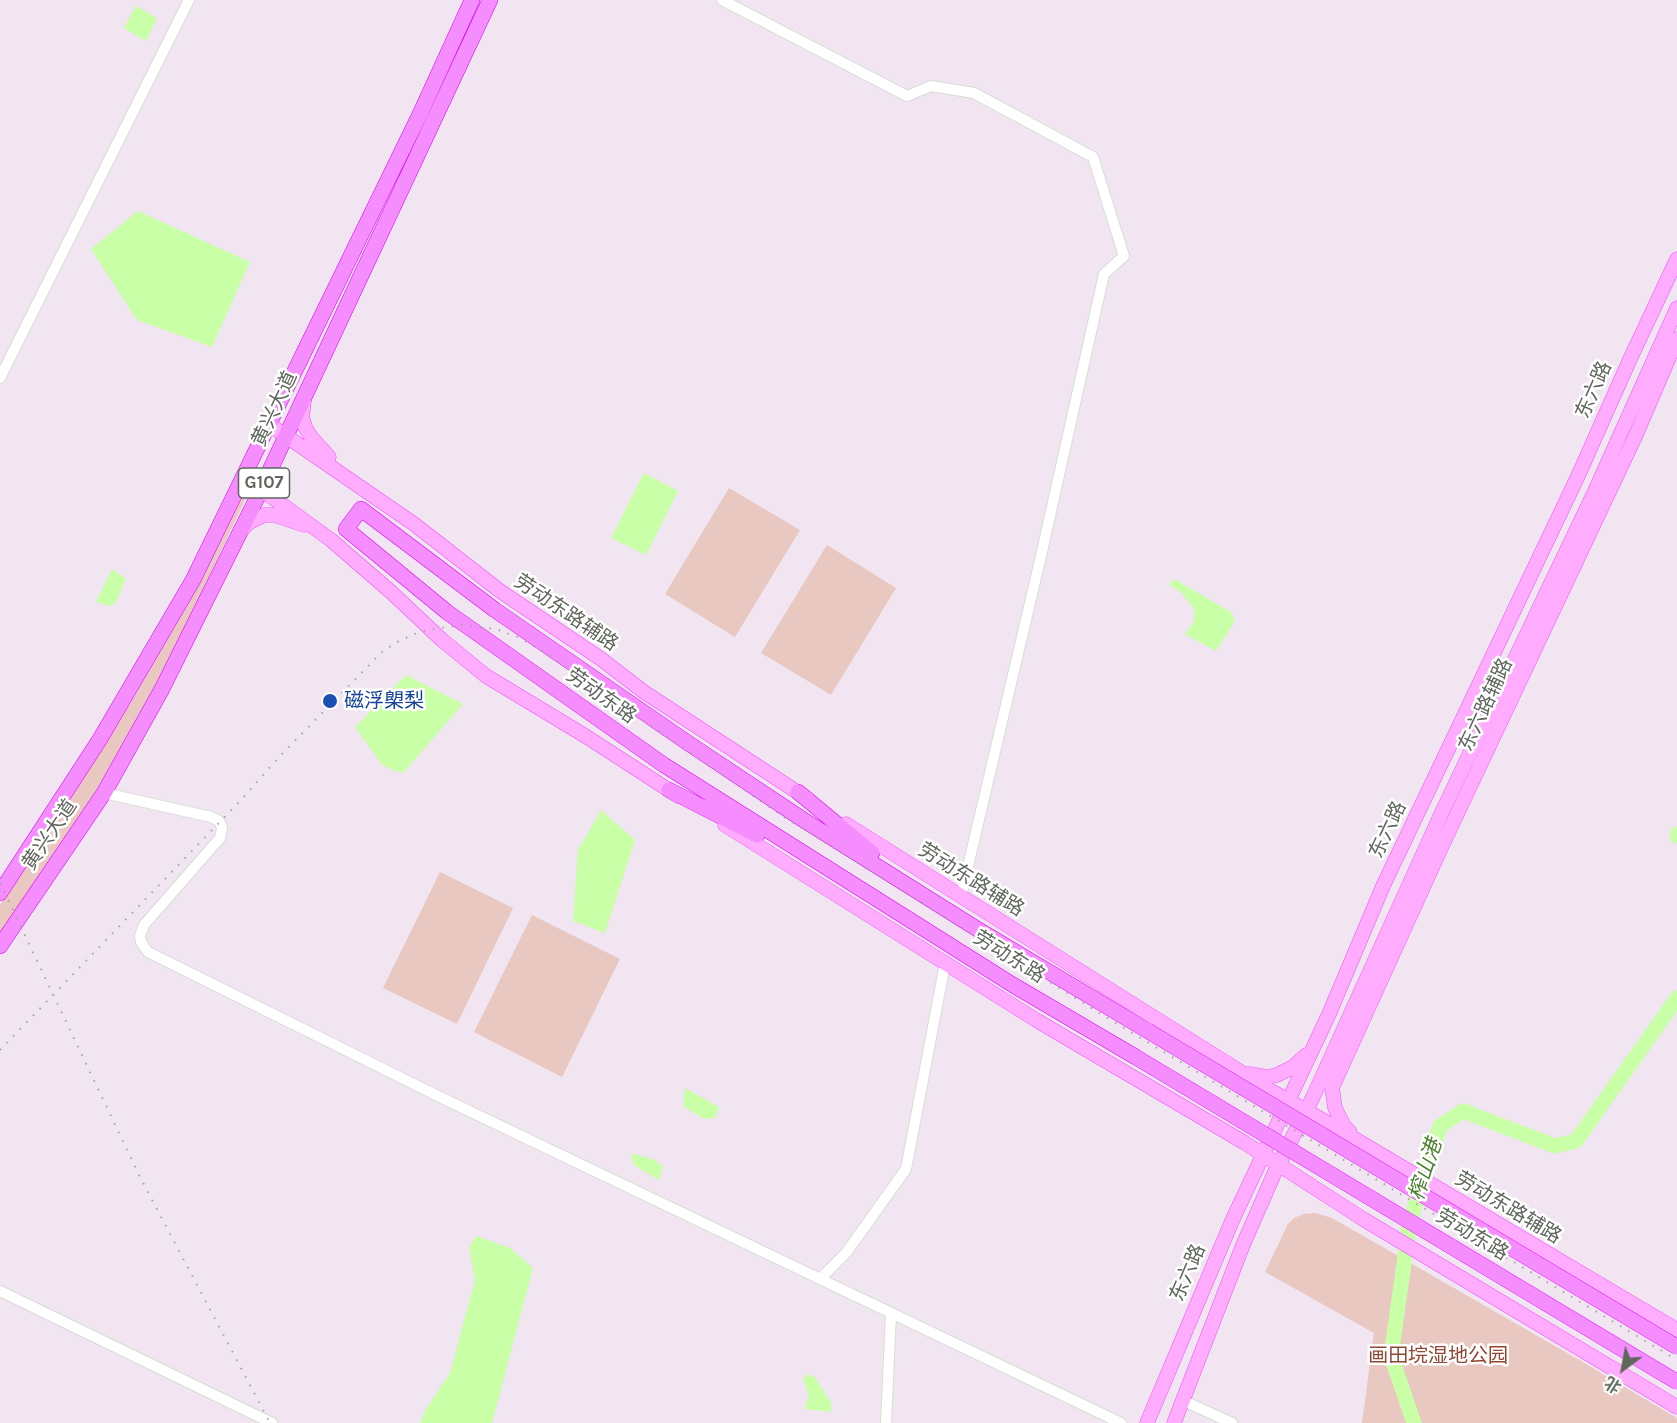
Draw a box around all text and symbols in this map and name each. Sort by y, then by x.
street label: 东六路 [1571,358,1617,422]
street label: 黄兴大道 [247,368,303,450]
road number: G107 [238,468,290,498]
street label: 劳动东路辅路 [510,570,622,656]
street label: 东六路辅路 [1454,655,1518,755]
street label: 劳动东路 [561,663,641,729]
place label: 磁浮㮾梨 [344,689,424,713]
marker: 磁浮㮾梨 [321,692,339,710]
street label: 黄兴大道 [18,795,82,875]
street label: 东六路 [1364,798,1412,862]
street label: 劳动东路辅路 [914,838,1028,922]
street label: 劳动东路 [969,926,1049,988]
water label: 榨山港 [1404,1136,1448,1204]
street label: 劳动东路辅路 [1450,1167,1566,1249]
street label: 劳动东路 [1432,1204,1512,1266]
street label: 东六路 [1165,1241,1211,1305]
north arrow [1593,1339,1653,1399]
park label: 画田垸湿地公园 [1368,1344,1508,1368]
text: 北 [1601,1372,1625,1397]

